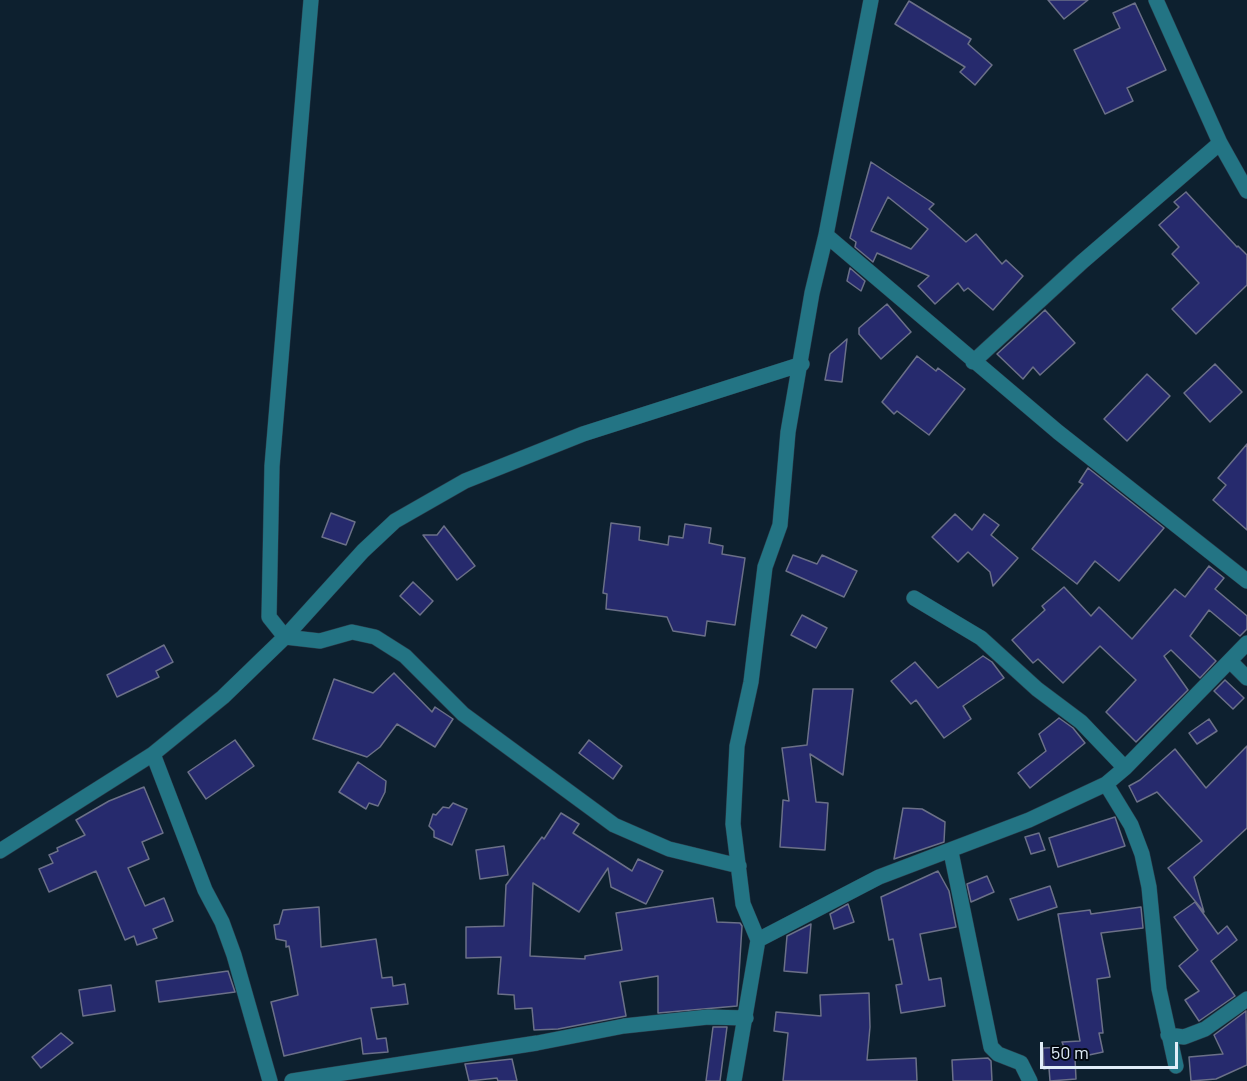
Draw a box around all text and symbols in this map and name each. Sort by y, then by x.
scale bar [1043,1030,1181,1068]
text: 50 m [1051,1041,1089,1063]

